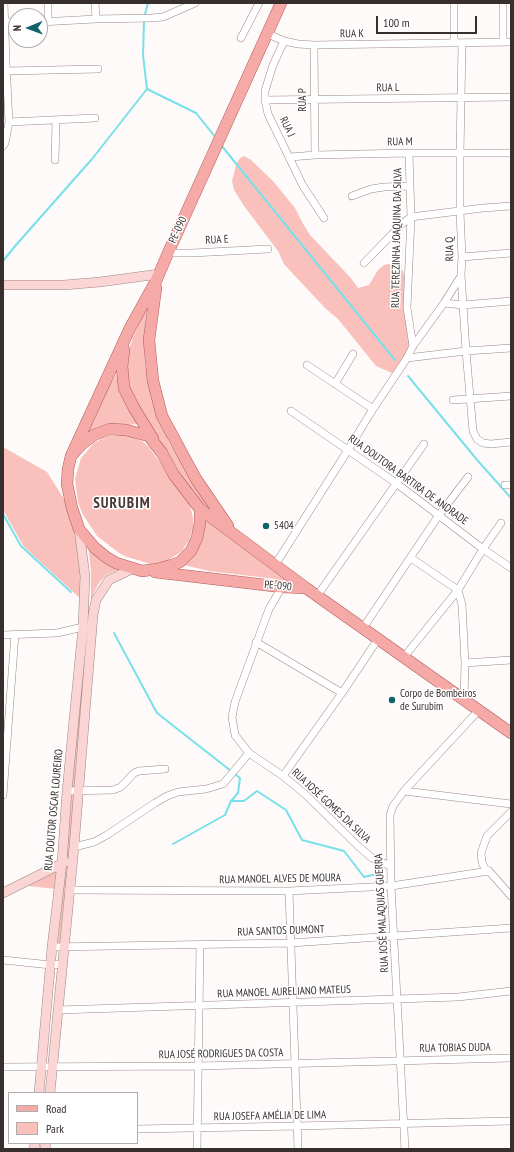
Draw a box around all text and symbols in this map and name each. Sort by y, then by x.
north arrow [8,8,48,48]
scale bar [378,8,479,34]
text: 100 m [383,15,410,30]
text: N [10,25,24,31]
street label: RUA K [340,27,364,41]
street label: RUA L [376,81,400,95]
street label: RUA P [296,88,310,112]
street label: RUA J [276,115,298,139]
street label: RUA M [387,135,413,149]
street label: RUA TEREZINHA JOAQUINA DA SILVA [389,168,405,308]
street label: PE-090 [166,215,190,245]
street label: RUA E [205,233,229,247]
street label: RUA Q [443,237,457,261]
street label: RUA DOUTORA BARTIRA DE ANDRADE [346,432,470,528]
district label: SURUBIM [93,495,151,513]
place label: 5404 [274,519,294,533]
marker: 5404 [261,521,271,531]
street label: PE-090 [264,578,292,594]
place label: Corpo de Bombeiros de Surubim [400,687,476,713]
marker: Corpo de Bombeiros de Surubim [387,695,397,705]
street label: RUA DOUTOR OSCAR LOUREIRO [42,749,66,871]
street label: RUA JOSÉ GOMES DA SILVA [289,766,373,846]
street label: RUA JOSÉ MALAQUIAS GUERRA [372,853,392,973]
street label: RUA MANOEL ALVES DE MOURA [219,871,341,887]
street label: RUA SANTOS DUMONT [237,923,325,939]
street label: RUA MANOEL AURELIANO MATEUS [217,983,351,1001]
street label: RUA TOBIAS DUDA [419,1041,491,1055]
street label: RUA JOSÉ RODRIGUES DA COSTA [159,1046,283,1062]
legend [8,1092,138,1144]
text: Road [46,1101,66,1116]
street label: RUA JOSEFA AMÉLIA DE LIMA [214,1108,326,1124]
text: Park [46,1121,64,1136]

